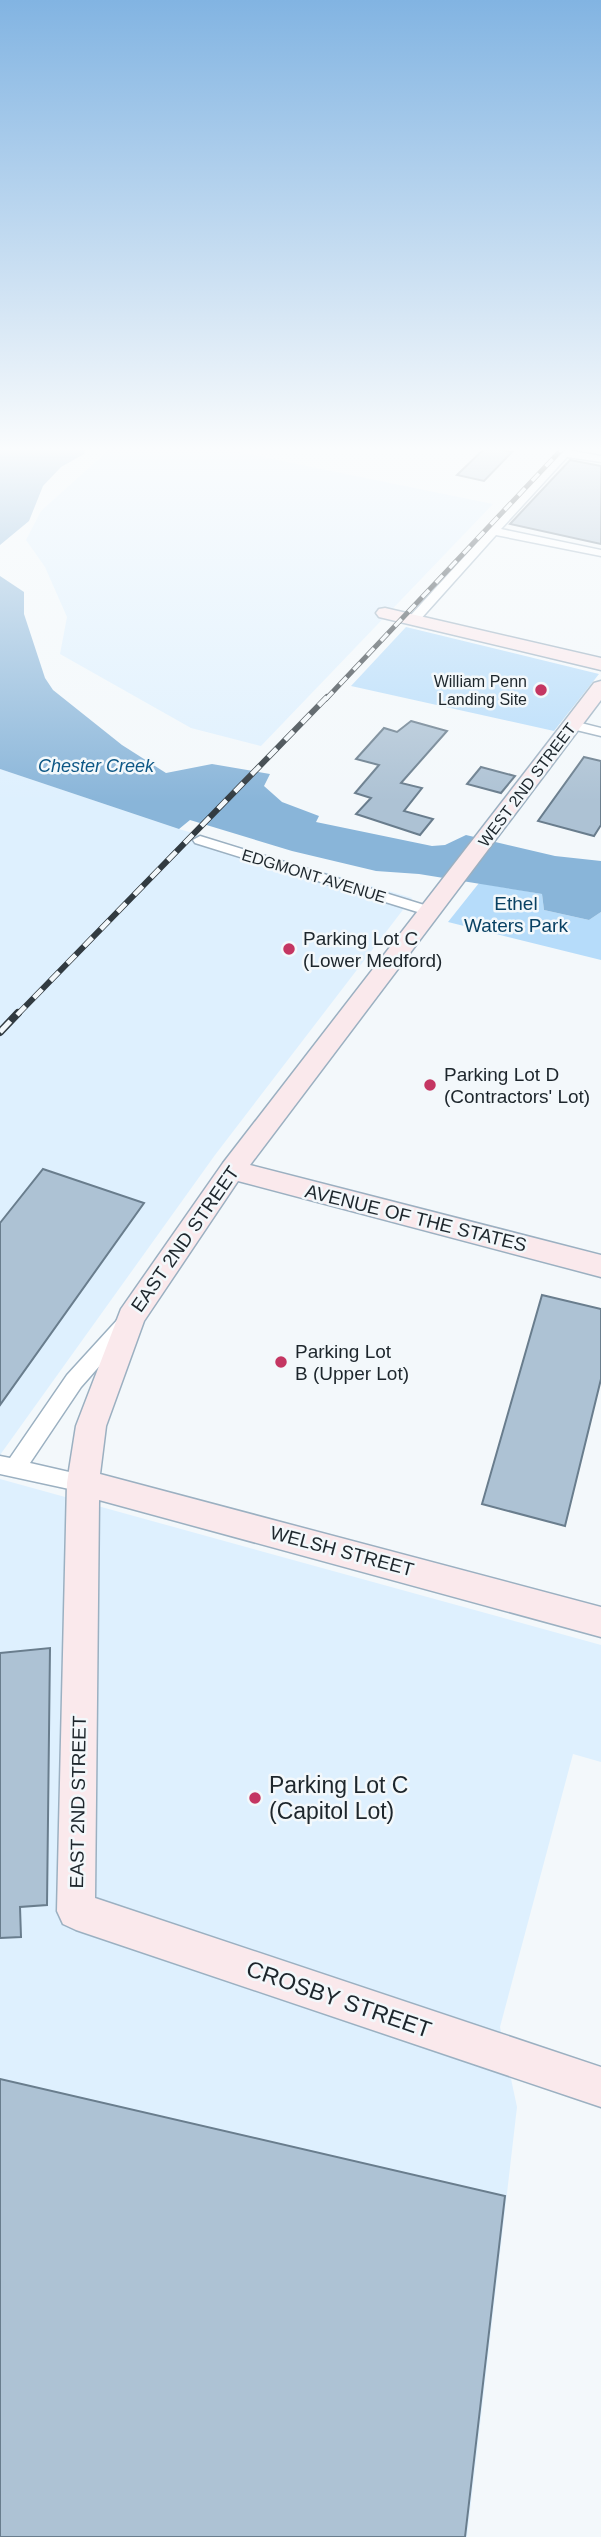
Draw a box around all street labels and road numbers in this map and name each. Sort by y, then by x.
street label: WEST 2ND STREET [475,720,579,850]
street label: EDGMONT AVENUE [240,846,388,906]
street label: EAST 2ND STREET [127,1162,243,1316]
street label: AVENUE OF THE STATES [303,1180,529,1256]
street label: WELSH STREET [268,1522,416,1580]
street label: EAST 2ND STREET [66,1715,90,1889]
street label: CROSBY STREET [243,1955,435,2043]

